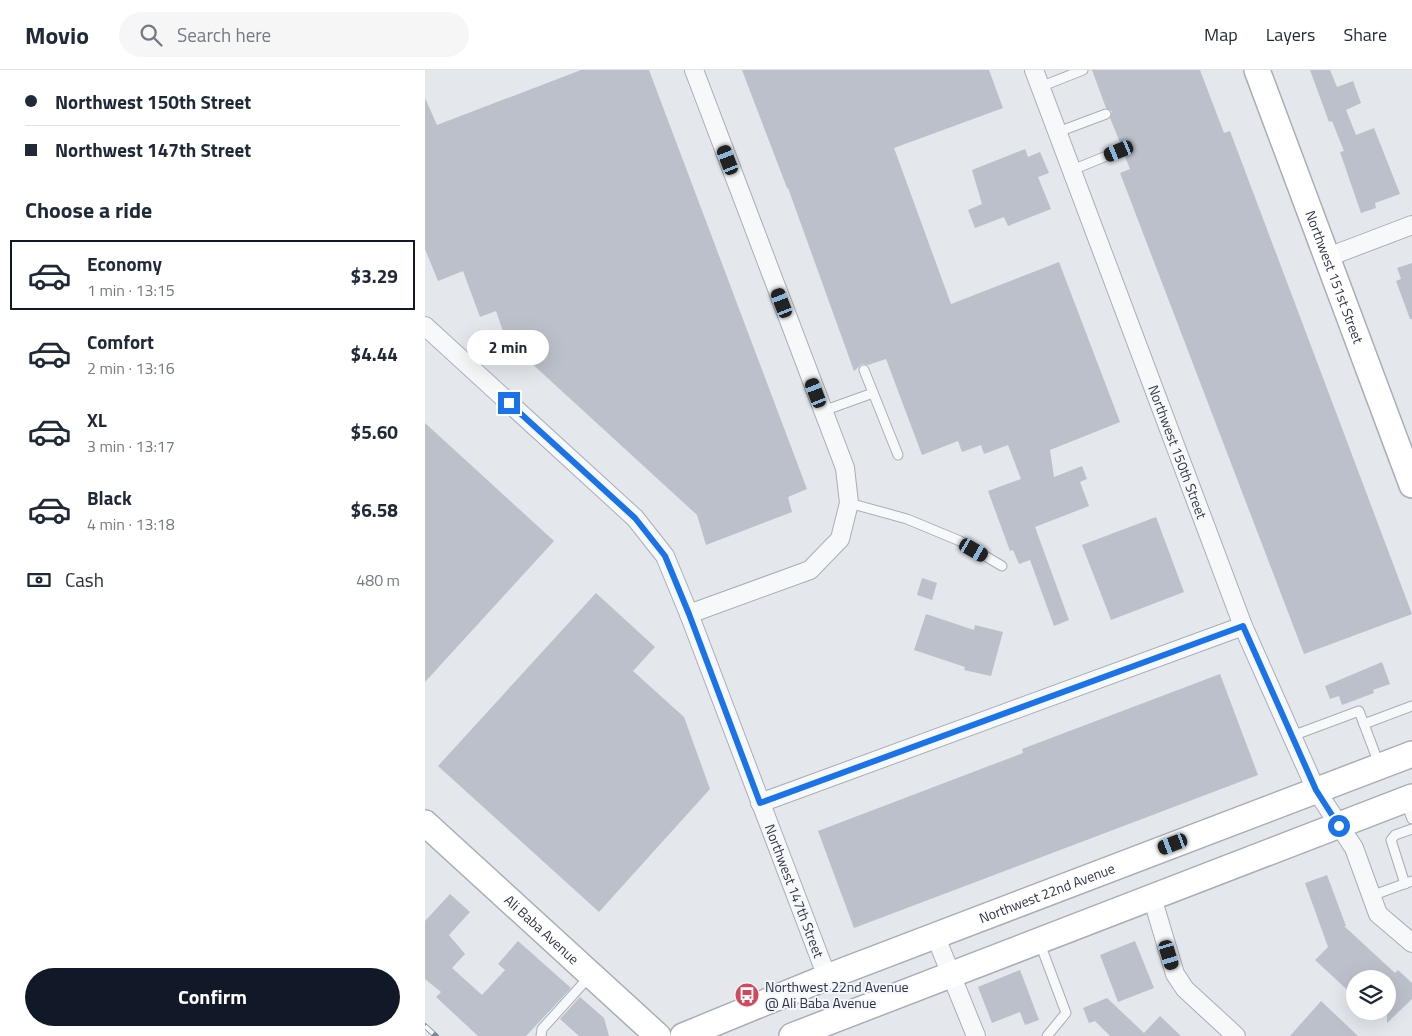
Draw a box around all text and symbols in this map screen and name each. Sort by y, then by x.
search box [119,12,469,57]
text: Movio [25,17,89,53]
text: Search here [177,20,271,49]
icon: search [137,21,165,49]
text: Map [1204,21,1238,48]
text: Layers [1266,21,1315,48]
text: Share [1343,21,1387,48]
text: Northwest 150th Street [55,87,251,116]
text: Northwest 147th Street [55,135,251,164]
car [1102,138,1135,164]
car [715,143,740,177]
text: Choose a ride [25,193,152,227]
street label: Northwest 151st Street [1300,207,1369,346]
text: Economy [87,249,162,278]
icon: car [27,253,72,298]
text: $3.29 [351,261,398,290]
text: 1 min · 13:15 [87,278,175,302]
car [769,286,794,320]
text: Comfort [87,327,154,356]
callout: 2 min [468,330,550,366]
icon: car [27,331,72,376]
text: 2 min [489,335,527,359]
text: $4.44 [351,339,398,368]
text: 2 min · 13:16 [87,356,175,380]
car [803,376,828,410]
street label: Northwest 150th Street [1143,382,1213,522]
route end [498,392,520,414]
text: XL [87,405,107,434]
icon: car [27,409,72,454]
text: $5.60 [351,417,398,446]
text: 3 min · 13:17 [87,434,175,458]
text: Black [87,483,132,512]
icon: car [27,487,72,532]
text: $6.58 [351,495,398,524]
text: 4 min · 13:18 [87,512,175,536]
car [957,536,990,564]
text: Cash [65,565,104,594]
icon: cash [25,566,53,594]
text: 480 m [356,568,400,592]
route start [1328,815,1350,837]
street label: Northwest 147th Street [760,821,830,961]
car [1156,832,1189,856]
street label: Northwest 22nd Avenue [976,857,1118,928]
street label: Ali Baba Avenue [500,890,584,969]
car [1157,938,1180,972]
button: Confirm [25,968,400,1026]
map controls [1346,970,1396,1020]
button: layers [1346,970,1396,1020]
place label: Northwest 22nd Avenue @ Ali Baba Avenue [765,976,909,1013]
bus stop icon: Northwest 22nd Avenue @ Ali Baba Avenue [734,982,760,1008]

